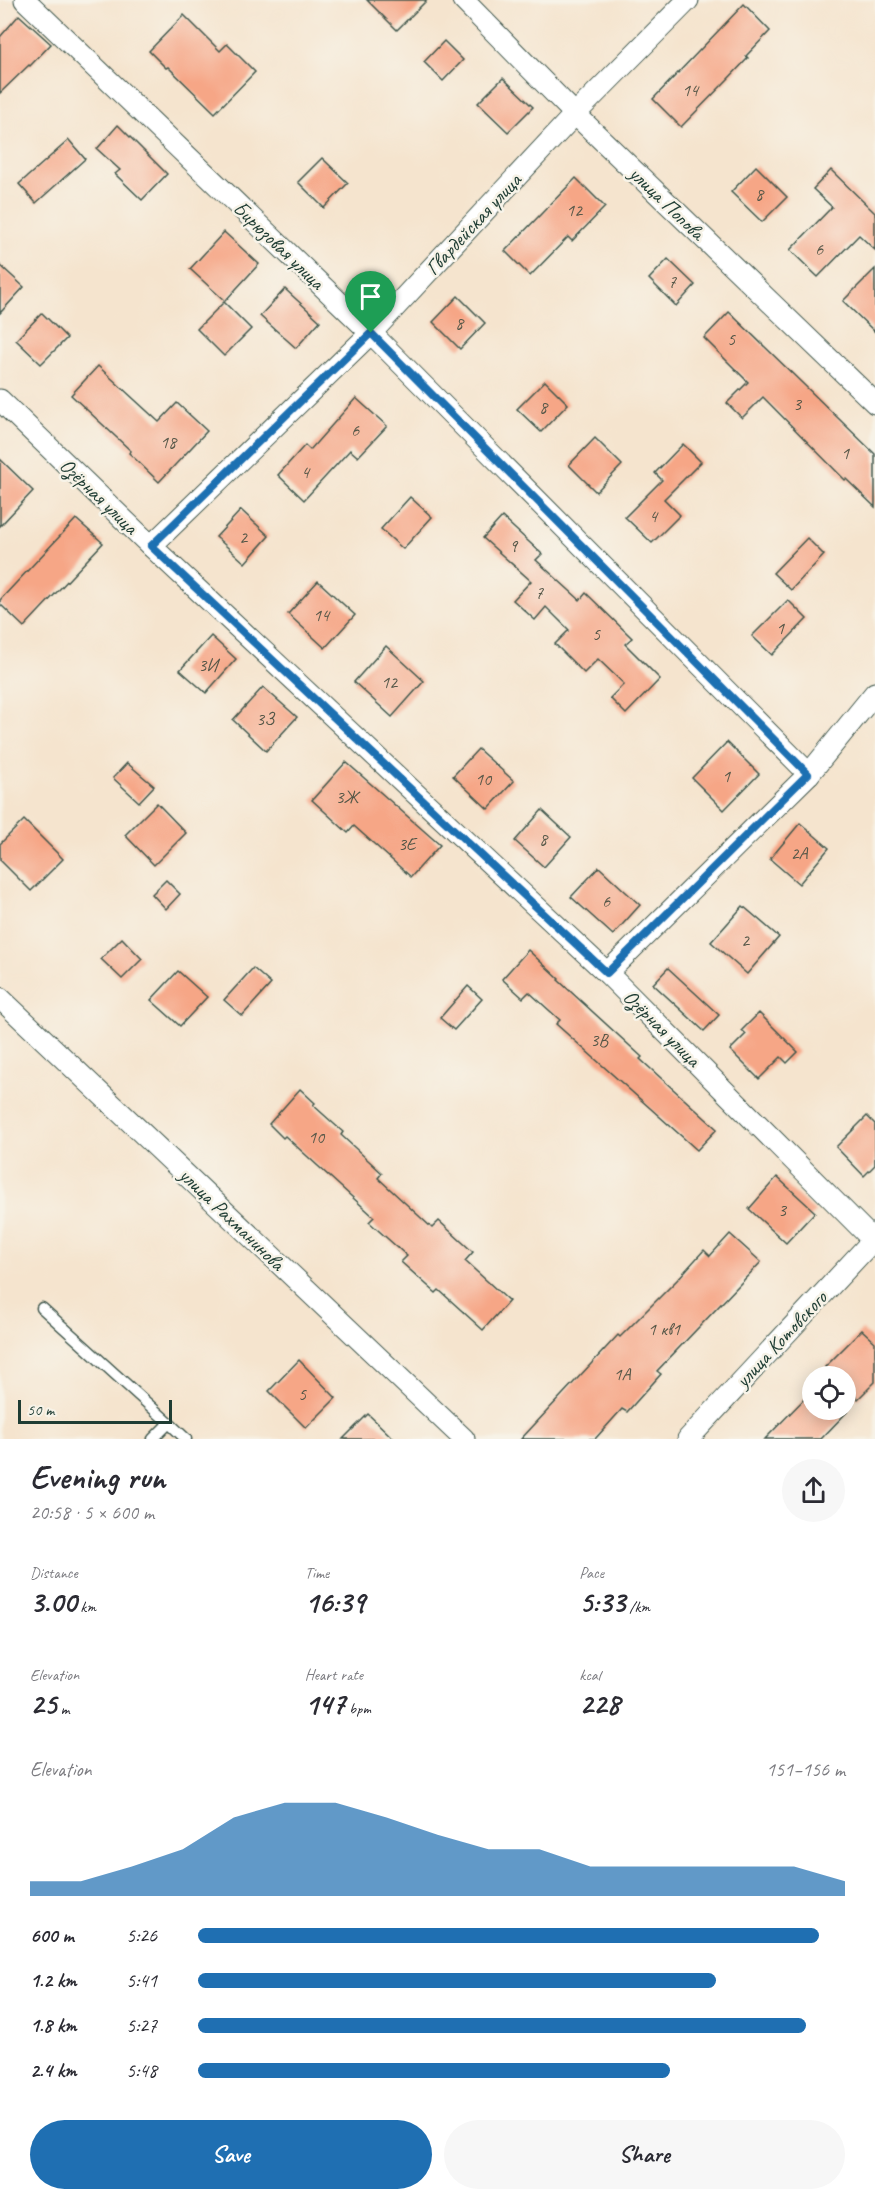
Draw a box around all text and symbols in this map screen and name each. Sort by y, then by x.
house number: 14 [682,79,700,101]
street label: улица Попова [622,159,712,247]
street label: Гвардейская улица [419,167,528,280]
house number: 8 [755,183,765,205]
street label: Бирюзовая улица [228,195,331,296]
house number: 12 [566,199,584,221]
house number: 6 [815,238,824,260]
pin [345,271,396,333]
house number: 7 [668,271,677,293]
icon: arrive [354,280,387,313]
house number: 8 [455,312,465,334]
house number: 5 [727,328,736,350]
house number: 3 [793,393,803,415]
house number: 8 [539,396,549,418]
house number: 6 [351,419,360,441]
house number: 18 [160,431,178,453]
house number: 1 [841,442,850,464]
street label: Озёрная улица [54,452,145,542]
house number: 4 [301,461,311,483]
house number: 4 [649,505,659,527]
house number: 2 [239,526,249,548]
house number: 9 [509,535,519,557]
house number: 7 [535,582,544,604]
house number: 14 [313,604,331,626]
house number: 1 [776,617,785,639]
house number: 5 [592,623,601,645]
house number: 3И [198,654,220,676]
house number: 12 [381,671,399,693]
house number: 3З [256,708,275,730]
house number: 1 [722,765,731,787]
house number: 10 [475,768,493,790]
house number: 3Ж [336,786,361,808]
house number: 8 [539,828,549,850]
house number: 3Е [398,833,418,855]
house number: 2А [790,842,809,864]
house number: 6 [602,890,611,912]
house number: 2 [741,929,751,951]
street label: Озёрная улица [617,984,707,1074]
house number: 3В [590,1029,609,1051]
house number: 10 [308,1126,326,1148]
street label: улица Рахманинова [172,1161,291,1277]
house number: 3 [778,1199,788,1221]
street label: улица Котовского [728,1284,834,1394]
house number: 1 кв1 [648,1318,681,1340]
house number: 1А [613,1363,632,1385]
map controls [802,1366,856,1420]
button: locate [802,1366,856,1420]
house number: 5 [298,1383,307,1405]
scale bar [18,1397,172,1424]
text: 50 m [27,1400,54,1420]
text: Evening run [30,1456,165,1498]
button: share [782,1459,845,1522]
text: 20:58 · 5 × 600 m [30,1500,154,1525]
text: Distance [30,1563,78,1583]
text: Time [305,1563,329,1583]
text: Pace [579,1563,604,1583]
text: 3.00 [30,1583,76,1621]
text: 16:39 [305,1583,365,1621]
text: 5:33 [579,1583,625,1621]
text: km [76,1597,96,1617]
text: /km [625,1597,650,1617]
text: Elevation [30,1665,79,1685]
text: Heart rate [305,1665,363,1685]
text: kcal [579,1665,600,1685]
text: 25 [30,1685,57,1723]
text: 147 [305,1685,345,1723]
text: 228 [579,1685,620,1723]
text: m [57,1699,69,1719]
text: bpm [345,1699,371,1719]
text: Elevation [30,1757,92,1782]
text: 151–156 m [766,1757,845,1782]
text: 600 m [30,1923,74,1948]
text: 5:26 [126,1923,157,1948]
text: 1.2 km [30,1968,77,1993]
text: 5:41 [126,1968,157,1993]
text: 1.8 km [30,2013,77,2038]
text: 5:27 [126,2013,157,2038]
text: 2.4 km [30,2058,77,2083]
text: 5:48 [126,2058,157,2083]
button: Save [30,2120,432,2189]
button: Share [444,2120,845,2189]

